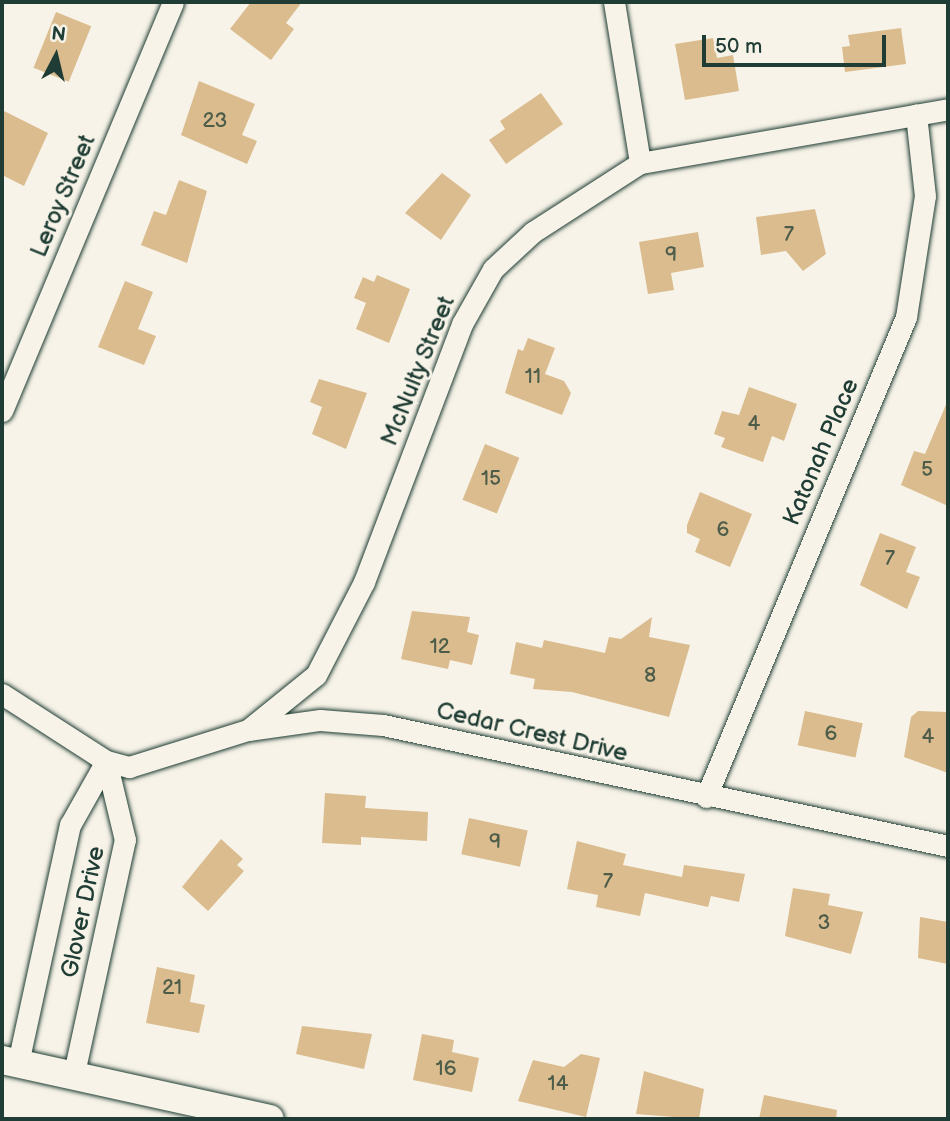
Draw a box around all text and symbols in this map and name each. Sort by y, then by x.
north arrow [21,21,91,91]
scale bar [705,21,889,65]
text: N [50,22,67,47]
text: 50 m [715,34,762,59]
house number: 23 [203,108,227,134]
street label: Leroy Street [24,130,102,262]
house number: 7 [784,222,794,248]
house number: 9 [665,242,677,268]
street label: McNulty Street [375,291,461,451]
house number: 11 [525,364,541,390]
street label: Katonah Place [777,374,865,530]
house number: 4 [748,411,760,437]
house number: 5 [921,457,933,483]
house number: 15 [481,466,501,492]
house number: 6 [717,517,729,543]
house number: 7 [885,546,895,572]
house number: 12 [430,634,450,660]
house number: 8 [644,663,656,689]
street label: Cedar Crest Drive [434,696,630,768]
house number: 6 [825,721,837,747]
house number: 4 [922,724,934,750]
house number: 9 [489,829,501,855]
street label: Glover Drive [55,844,111,980]
house number: 7 [603,869,613,895]
house number: 3 [818,910,830,936]
house number: 21 [162,975,182,1001]
house number: 16 [436,1056,456,1082]
house number: 14 [548,1071,568,1097]

